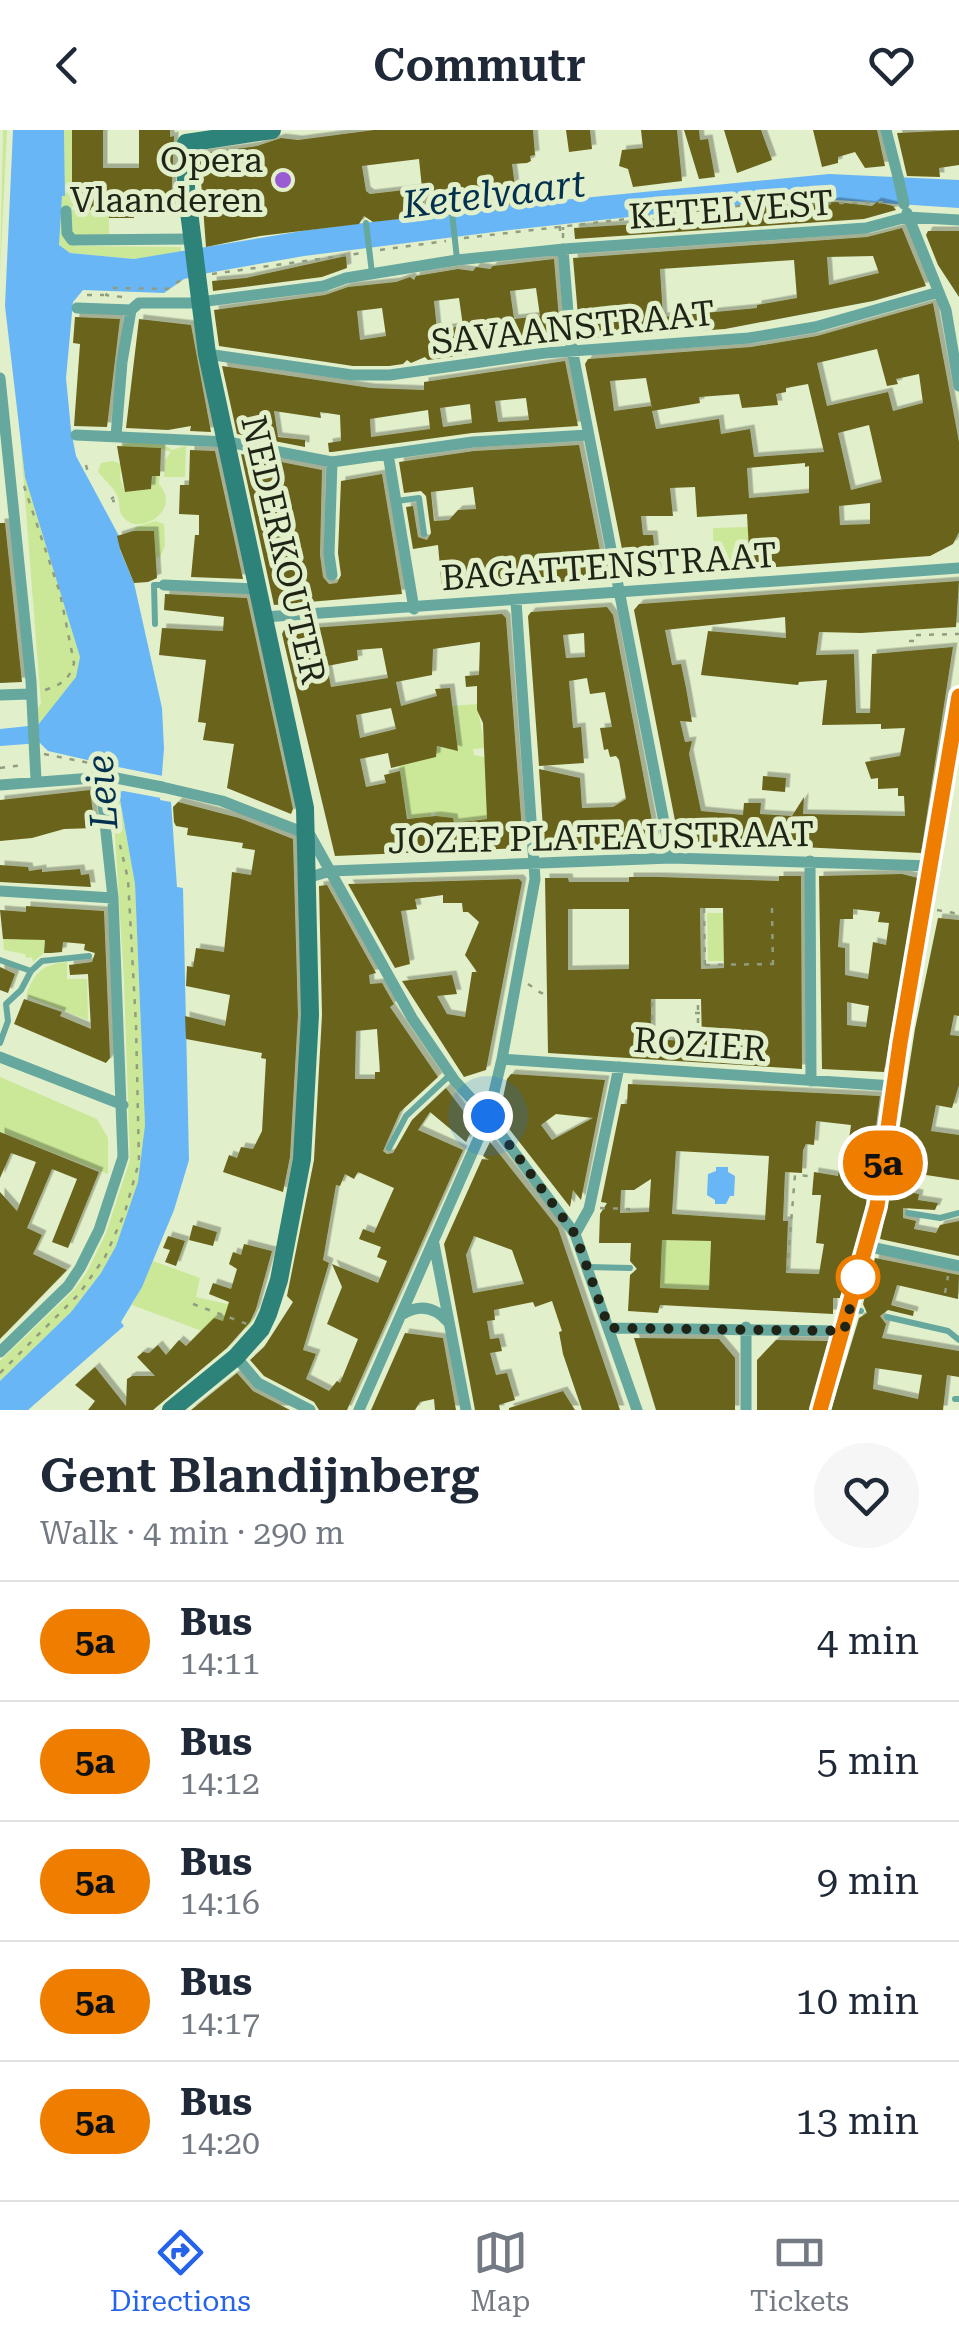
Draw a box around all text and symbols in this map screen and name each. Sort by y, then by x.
icon: back [40,38,95,93]
icon: heart [864,38,919,93]
text: Commutr [373,39,586,92]
place label: Opera Vlaanderen [70,140,263,221]
water label: Ketelvaart [399,161,588,227]
marker: Opera Vlaanderen [272,169,294,191]
street label: KETELVEST [627,182,835,238]
street label: SAVAANSTRAAT [429,293,717,363]
street label: NEDERKOUTER [232,412,334,688]
street label: BAGATTENSTRAAT [440,535,778,599]
water label: Leie [77,753,127,832]
street label: JOZEF PLATEAUSTRAAT [387,814,815,862]
street label: ROZIER [632,1020,768,1070]
your location [463,1091,513,1141]
line badge: 5a [838,1130,928,1196]
text: 5a [863,1143,903,1184]
unlabelled marker [837,1256,879,1298]
button: heart [814,1443,919,1548]
text: Gent Blandijnberg [40,1448,479,1504]
text: Walk · 4 min · 290 m [40,1514,344,1552]
text: Bus [180,1600,252,1644]
text: 4 min [817,1619,919,1663]
text: 5a [75,1621,115,1662]
text: 14:11 [180,1644,260,1682]
text: Bus [180,1720,252,1764]
text: 5 min [817,1739,919,1783]
text: 5a [75,1741,115,1782]
text: 14:12 [180,1764,260,1802]
text: Bus [180,1840,252,1884]
text: 9 min [817,1859,919,1903]
text: 5a [75,1861,115,1902]
text: 14:16 [180,1884,260,1922]
text: Bus [180,1960,252,2004]
text: 10 min [796,1979,919,2023]
text: 5a [75,1981,115,2022]
text: 14:17 [180,2004,260,2042]
text: Bus [180,2080,252,2124]
text: 13 min [796,2099,919,2143]
text: 5a [75,2101,115,2142]
text: 14:20 [180,2124,260,2162]
tab: Directions [110,2225,251,2318]
tab: Map [470,2225,530,2318]
tab: Tickets [750,2225,849,2318]

